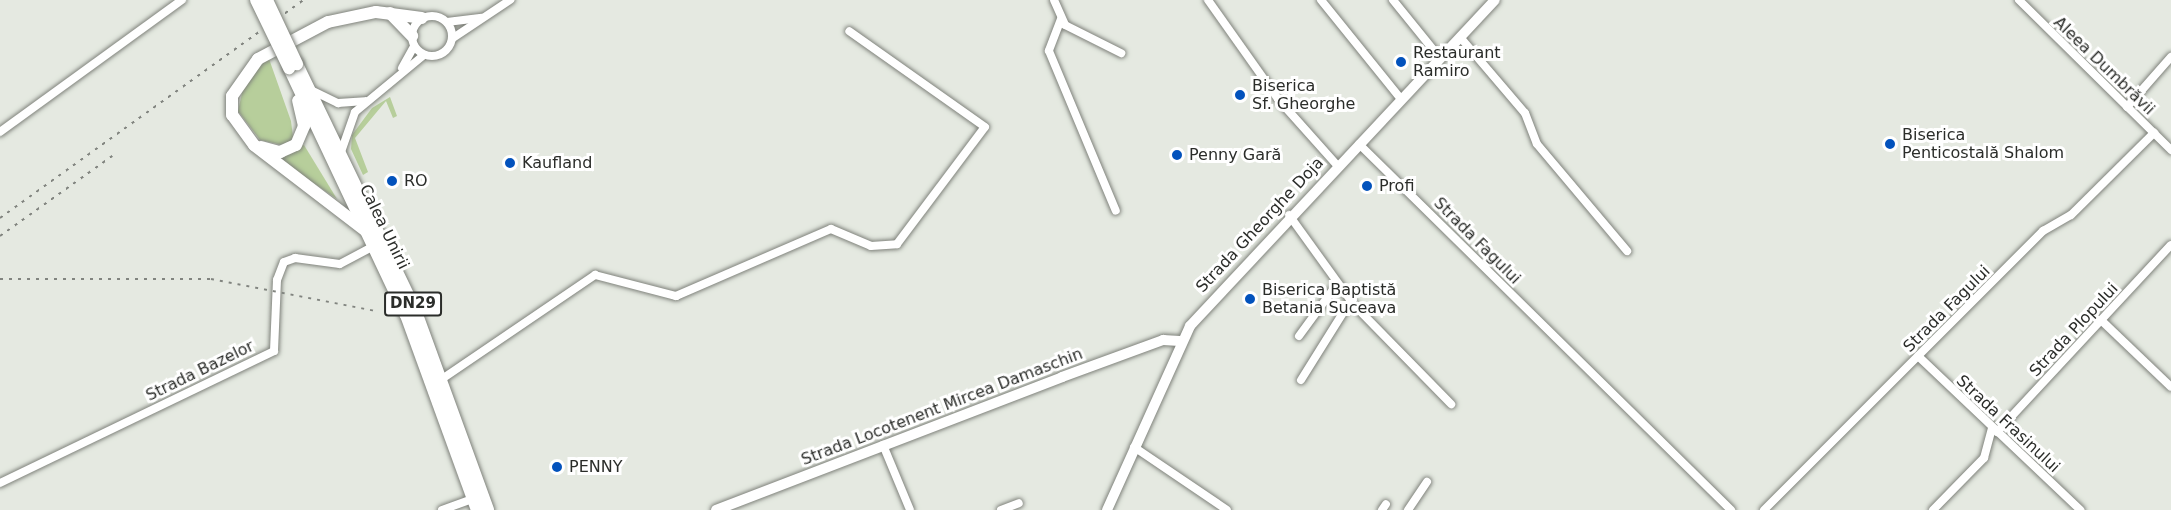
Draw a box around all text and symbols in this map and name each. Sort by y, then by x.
street label: Aleea Dumbrăvii [2050,13,2158,119]
place label: Restaurant Ramiro [1413,43,1501,81]
marker: Restaurant Ramiro [1394,55,1408,69]
place label: Biserica Sf. Gheorghe [1252,76,1355,114]
marker: Biserica Sf. Gheorghe [1233,88,1247,102]
place label: Biserica Penticostală Shalom [1902,125,2064,163]
marker: Biserica Penticostală Shalom [1883,137,1897,151]
place label: Penny Gară [1189,145,1281,165]
marker: Penny Gară [1170,148,1184,162]
place label: Kaufland [522,153,592,173]
street label: Strada Gheorghe Doja [1192,153,1328,297]
marker: Kaufland [503,156,517,170]
place label: RO [404,171,428,191]
marker: RO [385,174,399,188]
place label: Profi [1379,176,1414,196]
marker: Profi [1360,179,1374,193]
street label: Calea Unirii [355,181,413,273]
street label: Strada Fagului [1430,194,1524,288]
street label: Strada Fagului [1900,262,1994,356]
street label: Strada Plopului [2026,279,2122,381]
place label: Biserica Baptistă Betania Suceava [1262,280,1396,318]
road number: DN29 [383,292,443,316]
marker: Biserica Baptistă Betania Suceava [1243,292,1257,306]
street label: Strada Bazelor [143,337,257,405]
street label: Strada Locotenent Mircea Damaschin [799,344,1085,470]
street label: Strada Frasinului [1952,371,2064,477]
place label: PENNY [569,457,622,477]
marker: PENNY [550,460,564,474]

